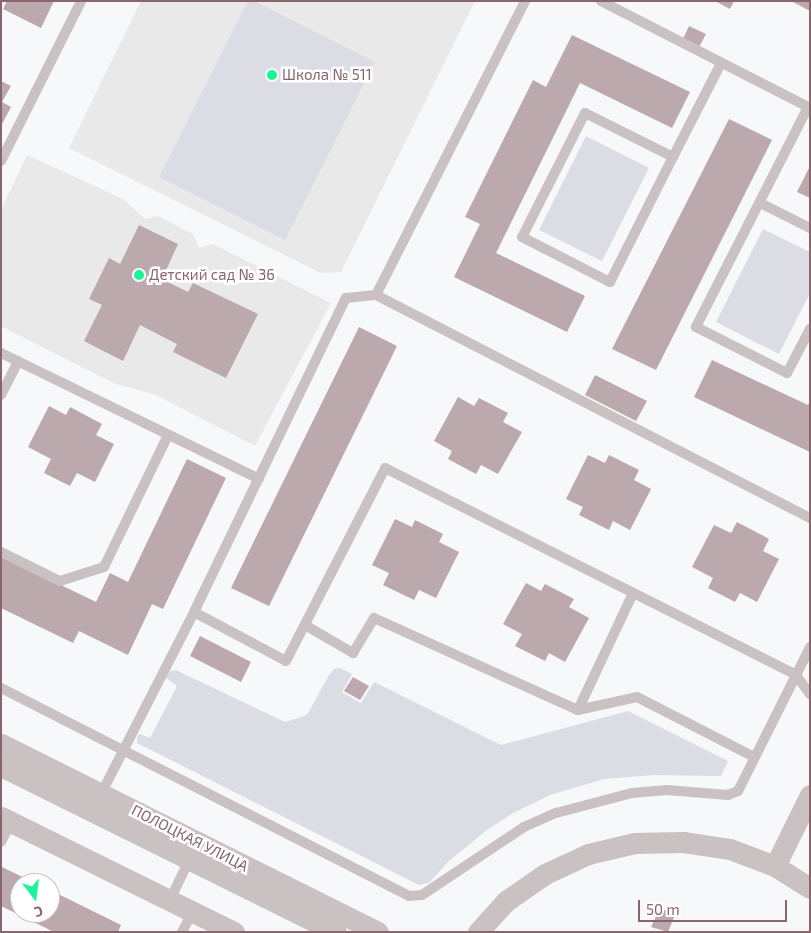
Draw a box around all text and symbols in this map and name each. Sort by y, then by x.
place label: Школа № 511 [282,66,372,84]
marker: Школа № 511 [266,69,278,81]
place label: Детский сад № 36 [149,266,275,284]
marker: Детский сад № 36 [133,269,145,281]
street label: ПОЛОЦКАЯ УЛИЦА [129,801,251,875]
north arrow [10,873,60,923]
scale bar [641,890,790,922]
text: 50 m [646,900,680,918]
text: С [33,903,45,921]

